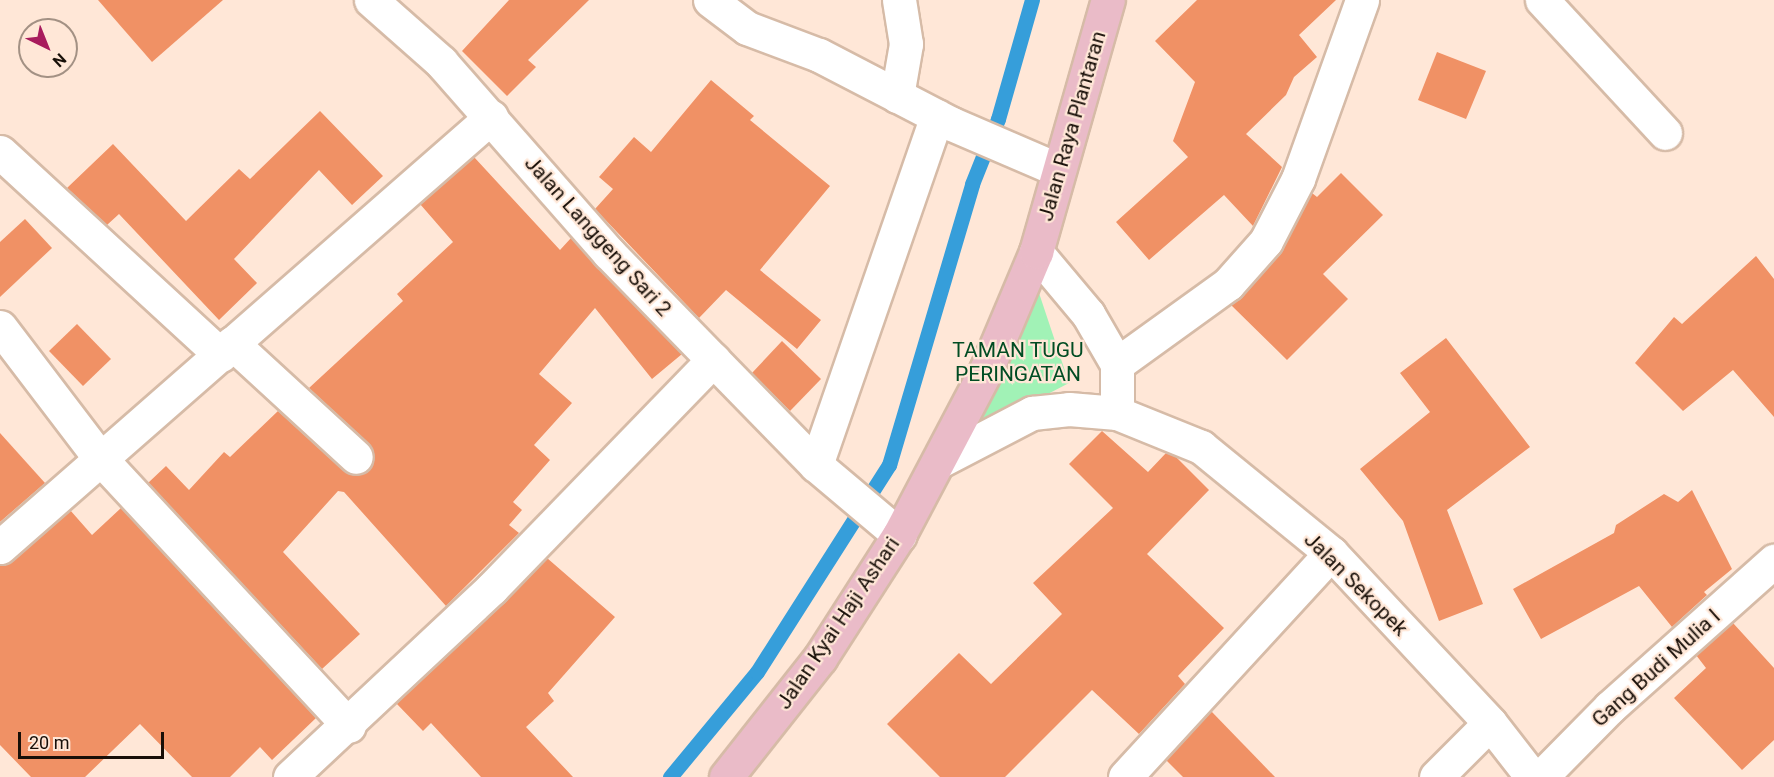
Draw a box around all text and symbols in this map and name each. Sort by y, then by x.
north arrow [18,18,78,78]
street label: Jalan Raya Plantaran [1033,28,1111,224]
text: N [49,49,70,71]
street label: Jalan Langgeng Sari 2 [519,151,677,321]
park label: TAMAN TUGU PERINGATAN [952,337,1084,387]
street label: Jalan Sekopek [1299,527,1413,641]
street label: Jalan Kyai Haji Ashari [771,532,905,714]
street label: Gang Budi Mulia I [1587,604,1725,732]
scale bar [21,720,166,758]
text: 20 m [29,732,69,753]

